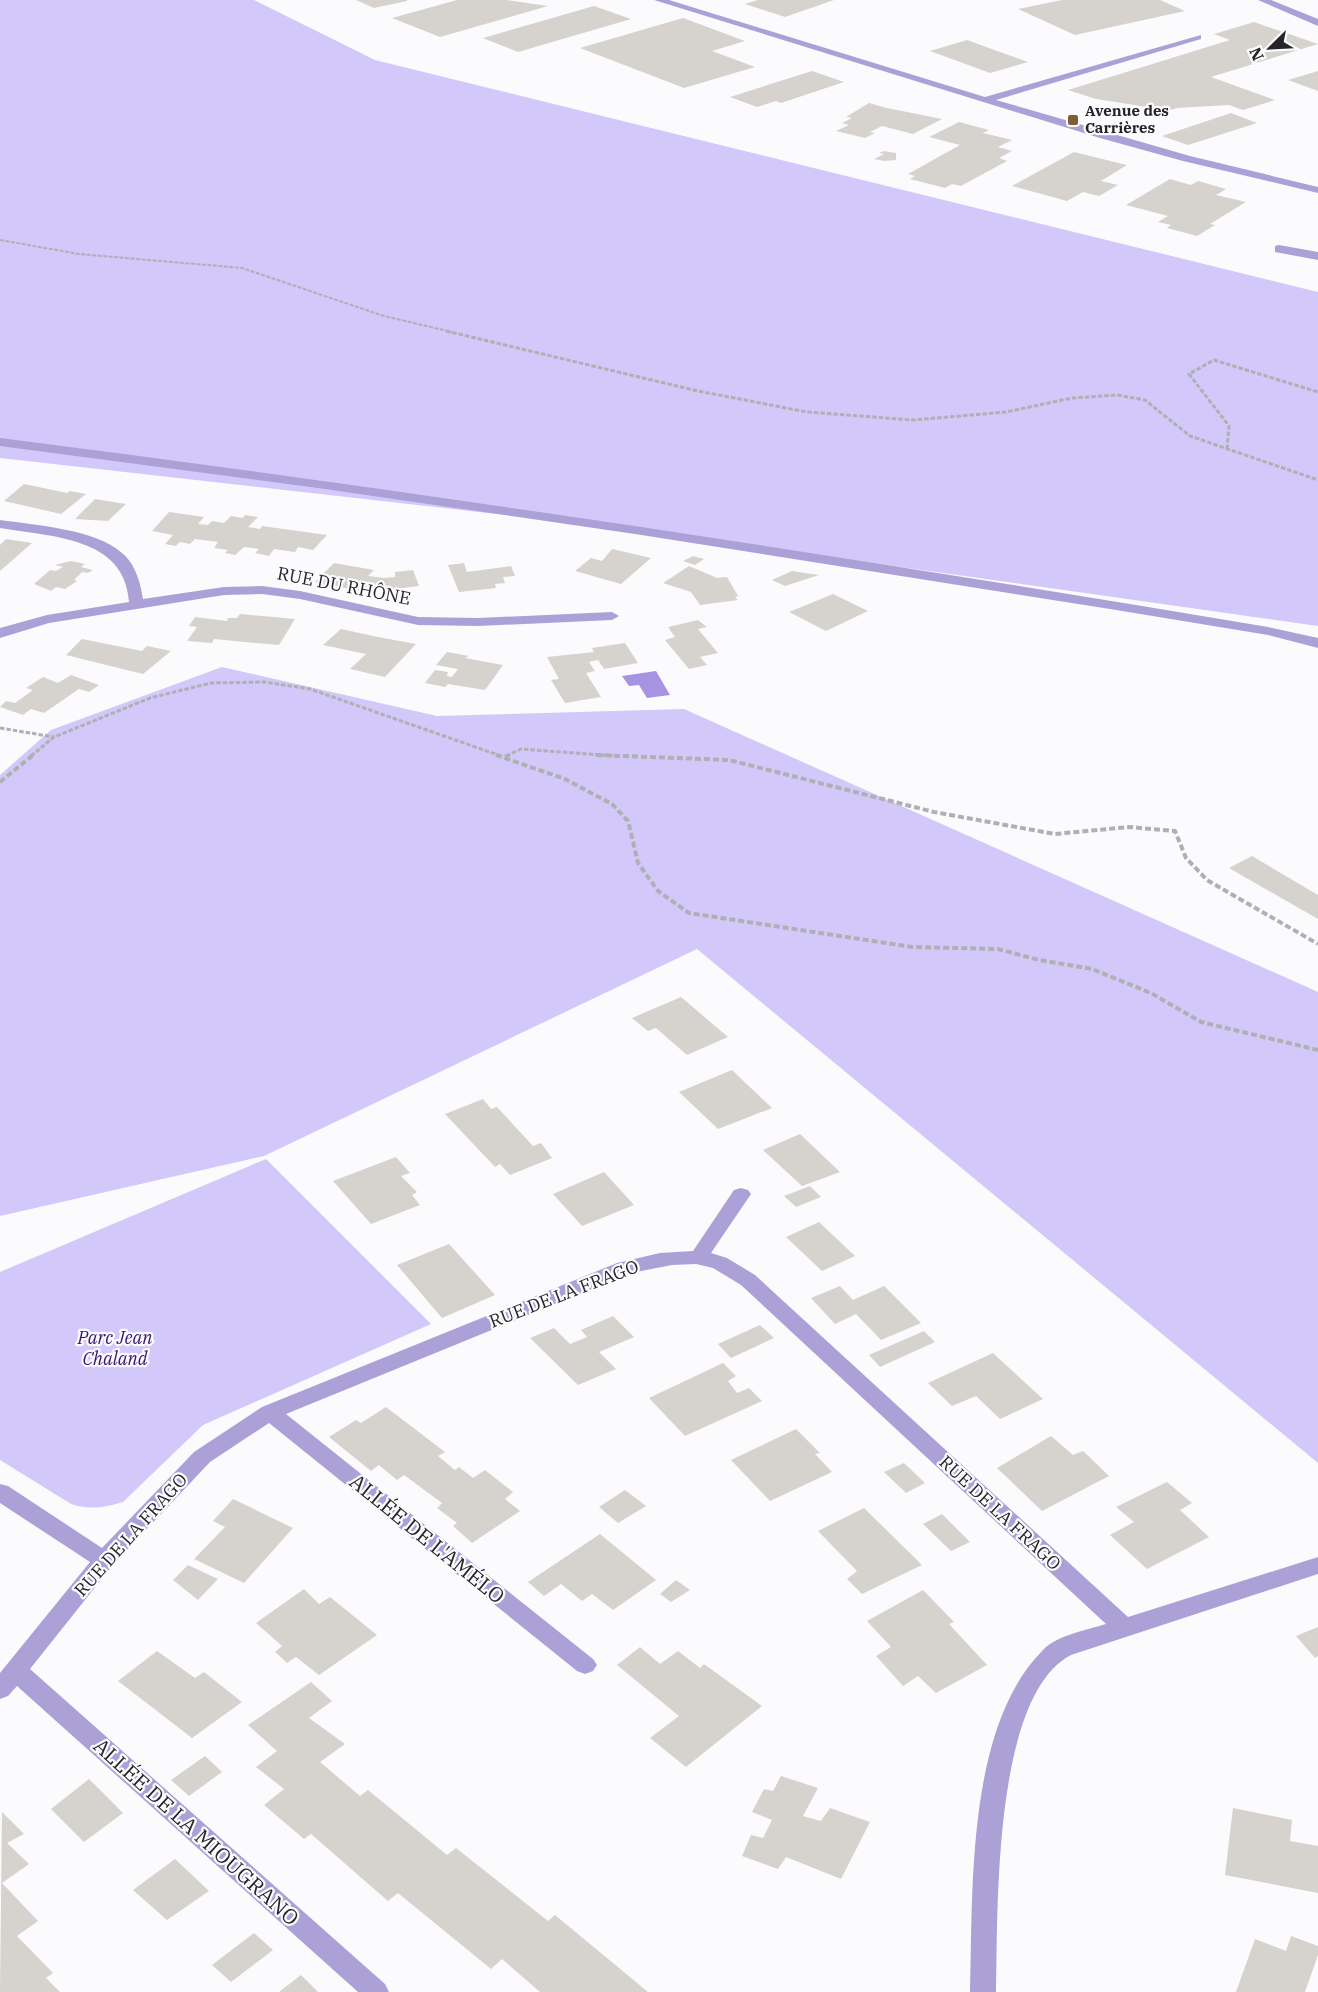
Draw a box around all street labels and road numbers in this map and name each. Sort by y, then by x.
street label: RUE DU RHÔNE [275,561,413,610]
street label: RUE DE LA FRAGO [486,1254,642,1333]
street label: RUE DE LA FRAGO [935,1450,1066,1575]
street label: ALLÉE DE L'AMÉLO [344,1467,511,1609]
street label: RUE DE LA FRAGO [69,1468,192,1601]
street label: ALLÉE DE LA MIOUGRANO [88,1731,305,1931]

